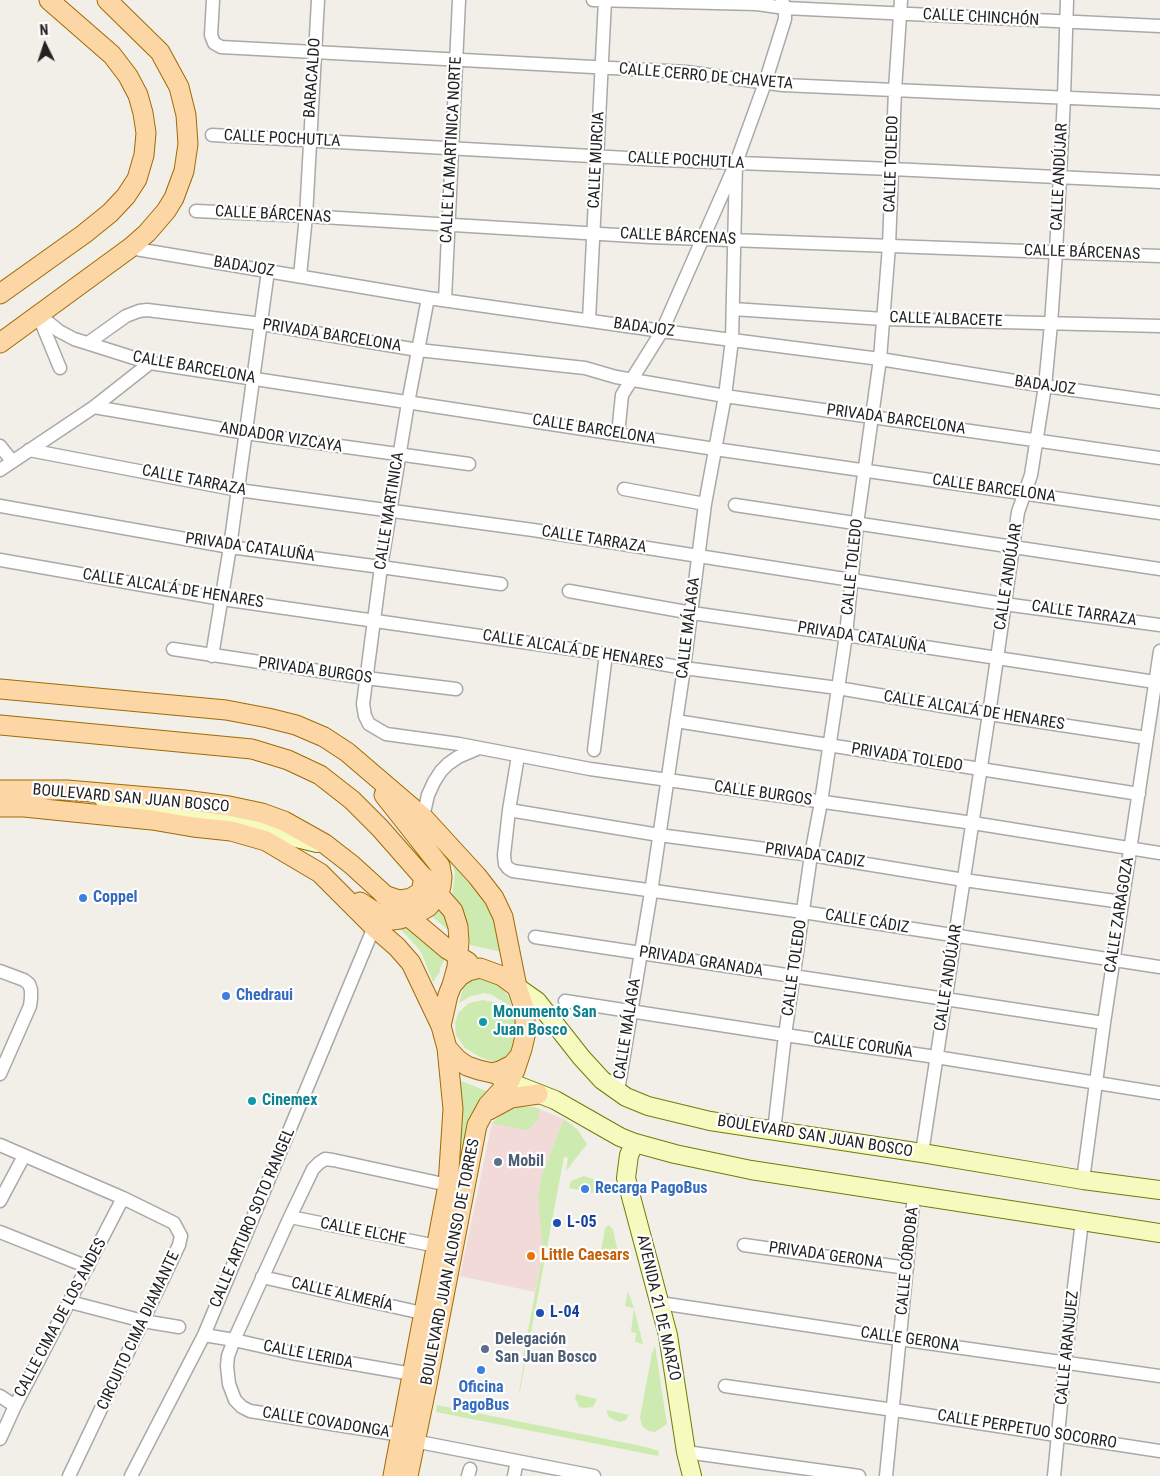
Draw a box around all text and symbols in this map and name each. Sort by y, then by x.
street label: CALLE CHINCHÓN [922,5,1040,31]
north arrow [20,20,70,70]
text: N [39,22,49,38]
street label: BARACALDO [301,37,325,119]
street label: CALLE LA MARTINICA NORTE [438,56,466,244]
street label: CALLE CERRO DE CHAVETA [618,60,794,94]
street label: CALLE MURCIA [585,111,609,209]
street label: CALLE TOLEDO [881,115,903,213]
street label: CALLE ANDÚJAR [1048,123,1072,231]
street label: CALLE POCHUTLA [223,126,341,152]
street label: CALLE POCHUTLA [627,148,745,174]
street label: CALLE BÁRCENAS [214,202,332,228]
street label: CALLE BÁRCENAS [619,224,737,250]
street label: CALLE BÁRCENAS [1024,241,1140,265]
street label: BADAJOZ [212,253,276,281]
street label: CALLE ALBACETE [889,308,1003,332]
street label: BADAJOZ [612,314,676,342]
street label: PRIVADA BARCELONA [261,316,403,356]
street label: CALLE BARCELONA [131,348,257,388]
street label: BADAJOZ [1013,372,1077,400]
street label: PRIVADA BARCELONA [825,401,967,439]
street label: CALLE BARCELONA [531,411,657,449]
street label: ANDADOR VIZCAYA [218,419,344,457]
street label: CALLE MARTINICA [371,451,409,571]
street label: CALLE TARRAZA [140,461,248,501]
street label: CALLE BARCELONA [931,471,1057,507]
street label: CALLE TOLEDO [838,518,868,616]
street label: CALLE TARRAZA [540,522,648,558]
street label: CALLE ANDÚJAR [991,522,1027,632]
street label: PRIVADA CATALUÑA [184,529,316,567]
street label: CALLE ALCALÁ DE HENARES [81,565,265,613]
street label: CALLE MÁLAGA [673,576,705,680]
street label: CALLE TARRAZA [1030,597,1138,631]
street label: PRIVADA CATALUÑA [796,618,928,658]
street label: CALLE ALCALÁ DE HENARES [481,626,665,674]
street label: PRIVADA BURGOS [257,654,373,688]
street label: CALLE ALCALÁ DE HENARES [882,687,1066,735]
street label: PRIVADA TOLEDO [850,740,964,776]
street label: CALLE BURGOS [713,778,813,810]
street label: BOULEVARD SAN JUAN BOSCO [32,781,230,817]
street label: PRIVADA CADIZ [764,839,866,873]
street label: CALLE ZARAGOZA [1101,856,1139,974]
place label: Coppel [93,888,138,908]
marker: Coppel [77,892,89,904]
street label: CALLE CÁDIZ [824,906,910,938]
street label: CALLE TOLEDO [779,919,811,1017]
street label: CALLE ANDÚJAR [931,923,967,1033]
street label: PRIVADA GRANADA [638,943,764,981]
street label: CALLE MÁLAGA [611,977,645,1081]
place label: Chedraui [236,986,293,1006]
marker: Chedraui [220,990,232,1002]
place label: Monumento San Juan Bosco [493,1003,597,1041]
marker: Monumento San Juan Bosco [477,1016,489,1028]
street label: CALLE CORUÑA [812,1029,914,1063]
place label: Cinemex [262,1091,317,1111]
marker: Cinemex [246,1095,258,1107]
street label: BOULEVARD SAN JUAN BOSCO [716,1112,914,1162]
street label: CALLE ARTURO SOTO RANGEL [206,1125,300,1311]
street label: BOULEVARD JUAN ALONSO DE TORRES [418,1137,484,1387]
place label: Mobil [508,1152,544,1172]
marker: Mobil [492,1156,504,1168]
place label: Recarga PagoBus [595,1179,708,1199]
marker: Recarga PagoBus [579,1183,591,1195]
street label: CALLE CÓRDOBA [893,1206,923,1316]
place label: L-05 [567,1213,597,1233]
street label: CALLE ELCHE [318,1214,408,1250]
marker: L-05 [551,1217,563,1229]
street label: AVENIDA 21 DE MARZO [632,1233,684,1383]
street label: CALLE CIMA DE LOS ANDES [11,1235,111,1401]
street label: PRIVADA GERONA [767,1238,885,1274]
place label: Little Caesars [541,1246,630,1266]
street label: CIRCUITO CIMA DIAMANTE [94,1249,184,1413]
marker: Little Caesars [525,1250,537,1262]
street label: CALLE ALMERÍA [289,1274,395,1316]
street label: CALLE ARANJUEZ [1052,1290,1084,1406]
place label: L-04 [550,1303,580,1323]
marker: L-04 [534,1307,546,1319]
street label: CALLE GERONA [859,1324,961,1356]
place label: Delegación San Juan Bosco [495,1330,597,1368]
street label: CALLE LERIDA [261,1337,355,1373]
marker: Delegación San Juan Bosco [479,1343,491,1355]
marker: Oficina PagoBus [475,1364,487,1376]
place label: Oficina PagoBus [453,1378,509,1416]
street label: CALLE COVADONGA [261,1403,391,1443]
street label: CALLE PERPETUO SOCORRO [936,1406,1118,1454]

